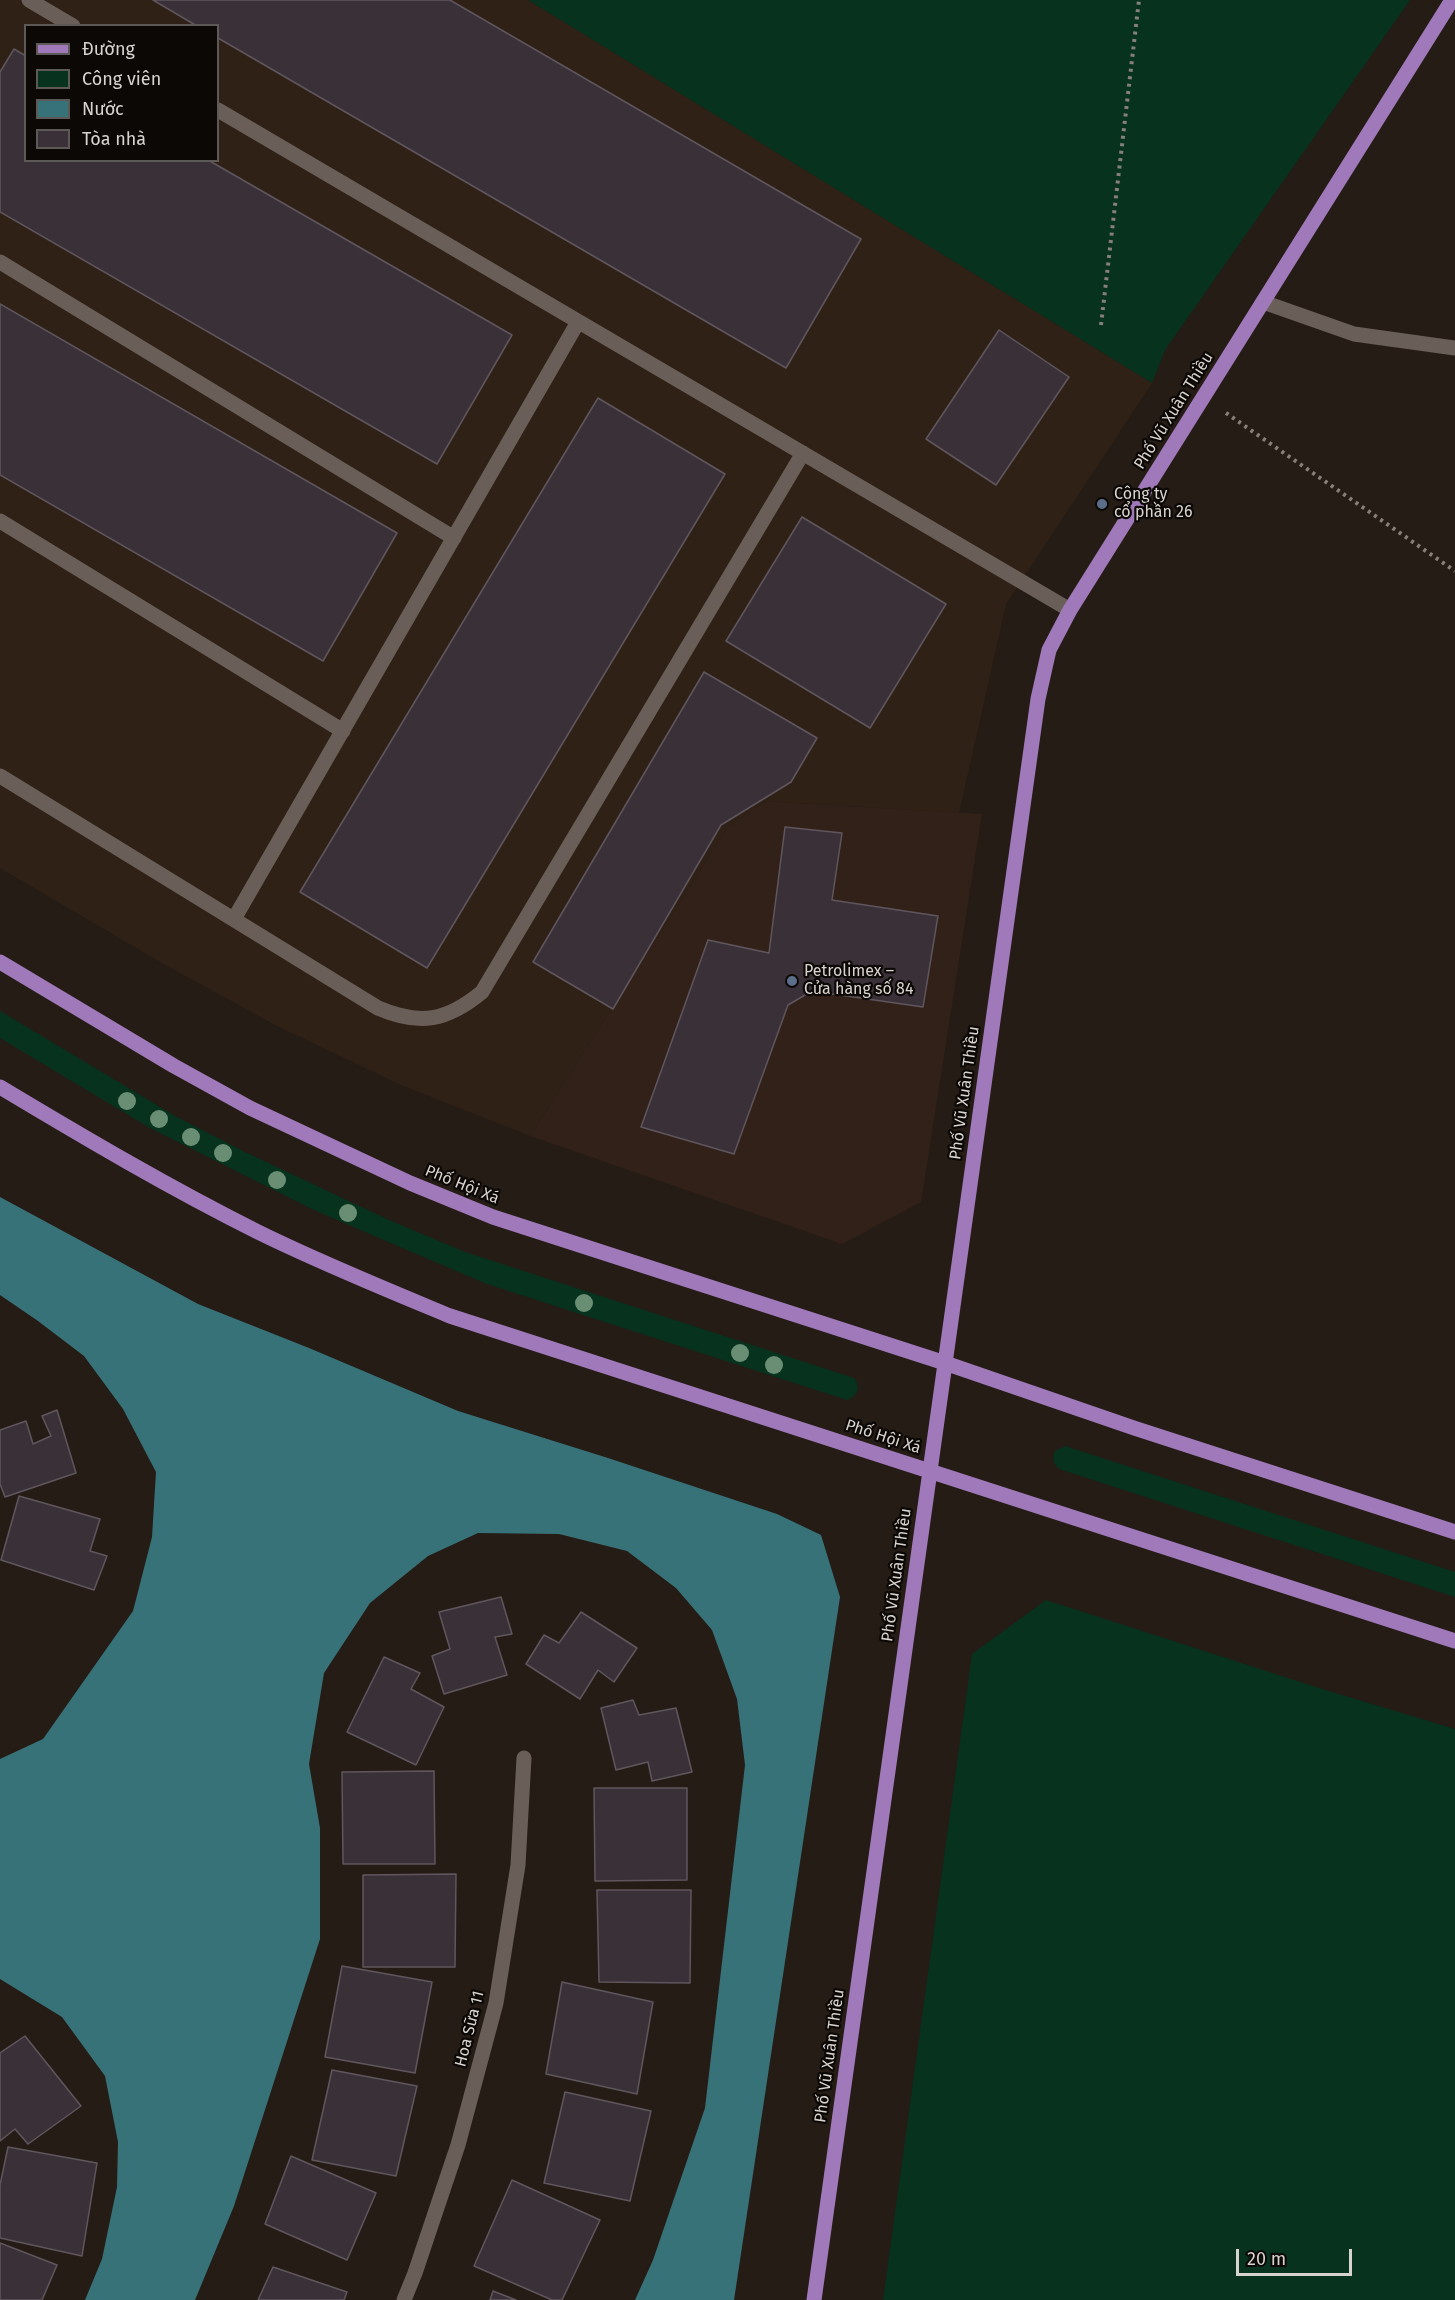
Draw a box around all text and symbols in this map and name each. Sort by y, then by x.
legend [24,24,219,162]
text: Đường [82,38,135,60]
text: Công viên [82,68,161,90]
text: Nước [82,98,124,120]
text: Tòa nhà [82,128,146,150]
street label: Phố Vũ Xuân Thiều [1130,349,1218,473]
place label: Công ty cổ phần 26 [1114,485,1193,523]
marker: Công ty cổ phần 26 [1095,497,1109,511]
place label: Petrolimex – Cửa hàng số 84 [804,962,913,1000]
marker: Petrolimex – Cửa hàng số 84 [785,974,799,988]
street label: Phố Vũ Xuân Thiều [946,1025,984,1161]
street label: Phố Hội Xá [422,1161,502,1209]
street label: Phố Hội Xá [843,1416,923,1458]
street label: Phố Vũ Xuân Thiều [878,1507,916,1643]
street label: Phố Vũ Xuân Thiều [811,1988,849,2124]
street label: Hoa Sữa 11 [451,1989,489,2069]
scale bar [1239,2237,1354,2275]
text: 20 m [1247,2248,1286,2270]

